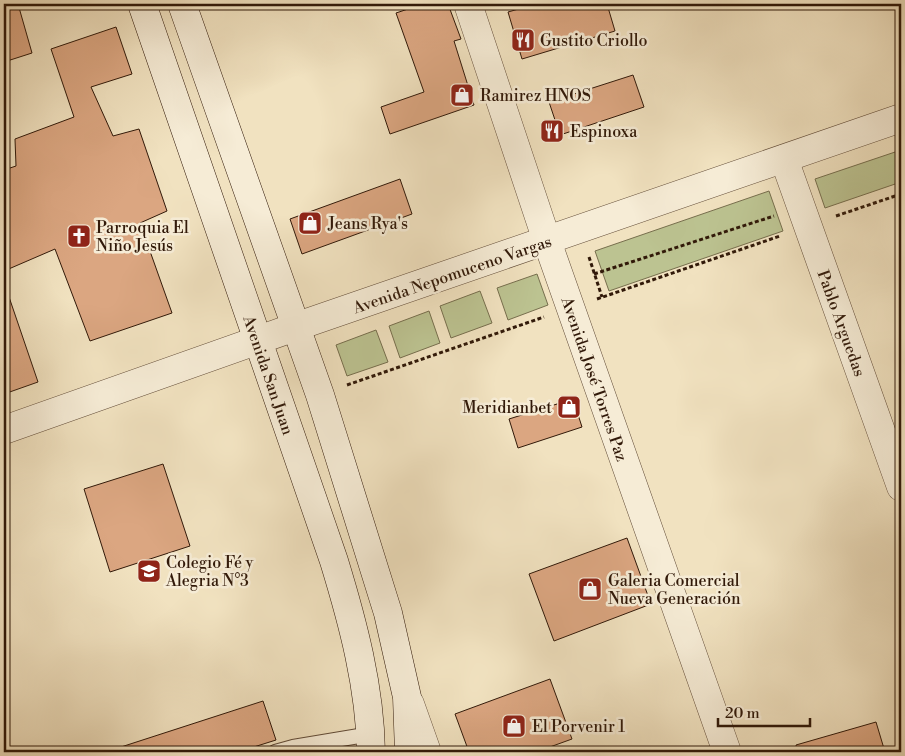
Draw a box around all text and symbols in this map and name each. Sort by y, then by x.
restaurant icon: Gustito Criollo [510,27,536,53]
place label: Gustito Criollo [540,31,648,51]
shop icon: Ramirez HNOS [449,82,475,108]
place label: Ramirez HNOS [480,86,591,106]
restaurant icon: Espinoxa [539,118,565,144]
place label: Espinoxa [570,122,638,142]
shop icon: Jeans Rya's [297,210,323,236]
place label: Jeans Rya's [327,214,408,234]
place label: Parroquia El Niño Jesús [96,218,189,256]
church icon: Parroquia El Niño Jesús [66,223,92,249]
street label: Avenida Nepomuceno Vargas [349,231,554,319]
street label: Pablo Arguedas [813,267,870,379]
street label: Avenida José Torres Paz [556,294,632,464]
street label: Avenida San Juan [238,312,298,438]
shop icon: Meridianbet [556,394,582,420]
place label: Meridianbet [462,398,552,418]
place label: Colegio Fé y Alegria N°3 [165,553,253,591]
school or university icon: Colegio Fé y Alegria N°3 [136,558,162,584]
place label: Galeria Comercial Nueva Generación [608,571,741,609]
shop icon: Galeria Comercial Nueva Generación [577,576,603,602]
scale bar [718,696,810,728]
text: 20 m [725,704,760,723]
shop icon: El Porvenir 1 [501,713,527,739]
place label: El Porvenir 1 [532,717,625,737]

